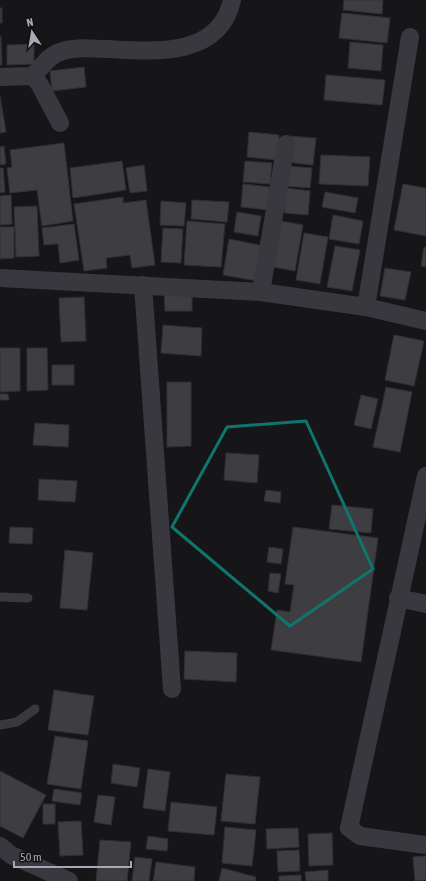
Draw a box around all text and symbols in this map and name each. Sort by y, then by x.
north arrow [12,12,52,52]
text: N [25,16,34,29]
scale bar [14,843,131,869]
text: 50 m [20,850,42,864]

